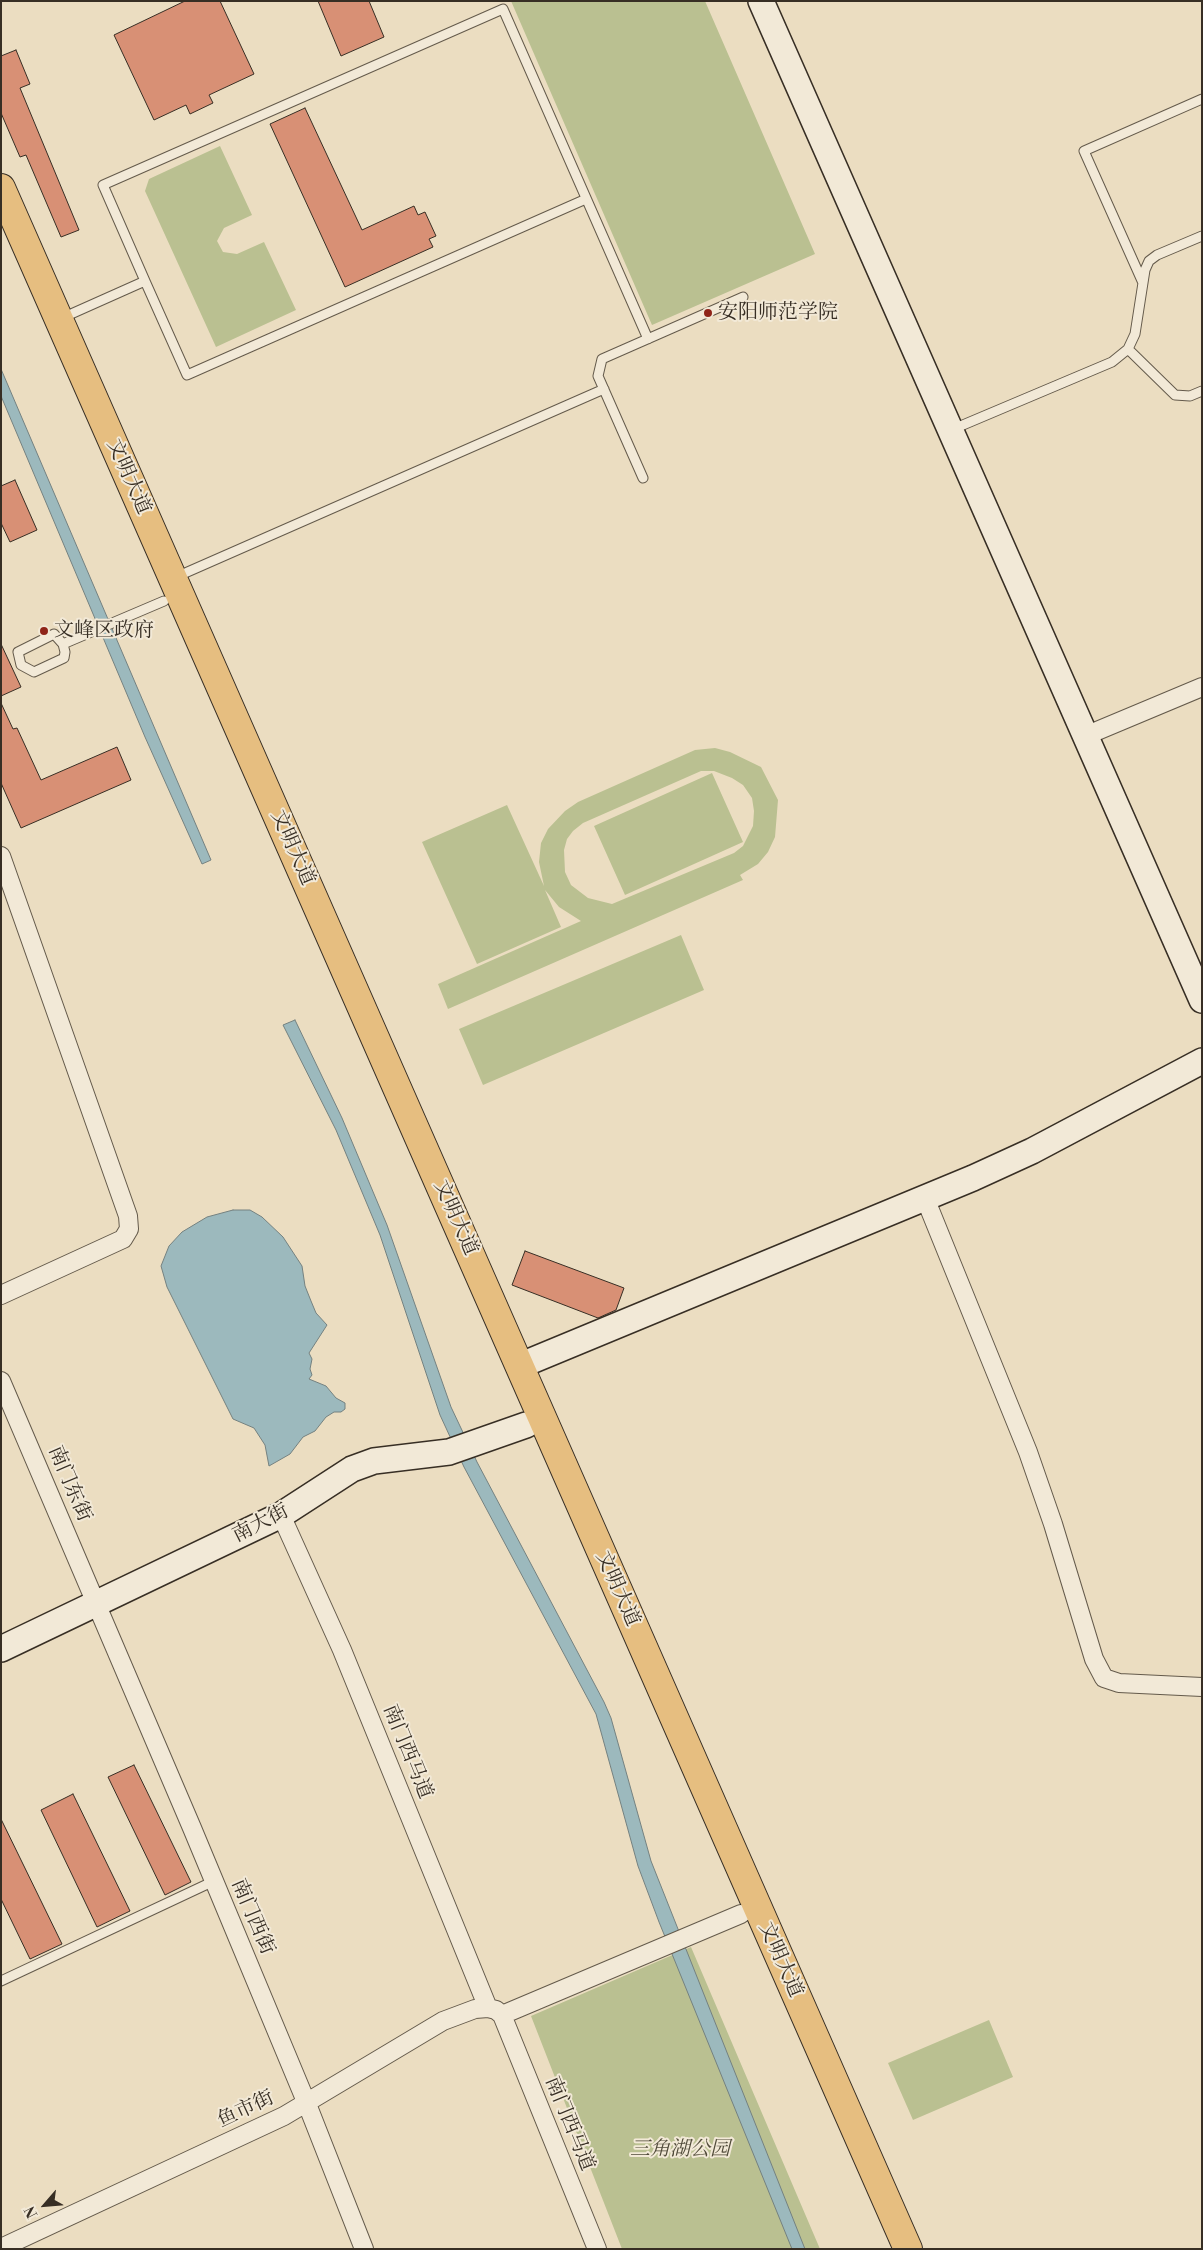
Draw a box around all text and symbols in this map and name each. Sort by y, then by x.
place label: 安阳师范学院 [718,301,838,325]
marker: 安阳师范学院 [702,307,714,319]
street label: 文明大道 [101,436,155,518]
place label: 文峰区政府 [54,619,154,643]
marker: 文峰区政府 [38,625,50,637]
street label: 文明大道 [265,807,319,889]
street label: 文明大道 [428,1177,482,1259]
street label: 南门东街 [42,1442,96,1526]
street label: 南大街 [229,1500,293,1548]
street label: 文明大道 [590,1548,644,1630]
street label: 南门西马道 [377,1701,437,1803]
street label: 南门西街 [225,1875,279,1959]
street label: 文明大道 [753,1919,807,2001]
street label: 南门西马道 [539,2073,599,2175]
street label: 鱼市街 [214,2086,278,2134]
park label: 三角湖公园 [630,2138,730,2162]
north arrow [20,2180,70,2230]
text: N [21,2203,42,2221]

